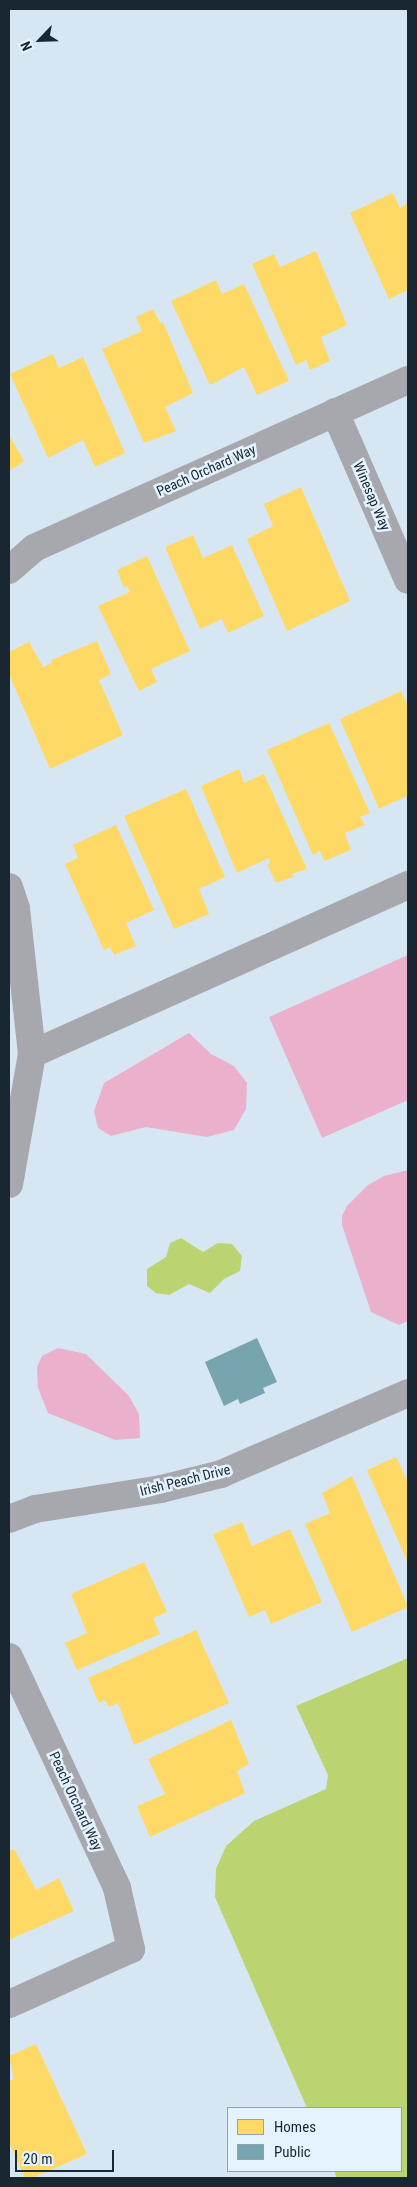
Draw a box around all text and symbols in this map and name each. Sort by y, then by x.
north arrow [15,15,65,65]
text: N [17,39,35,53]
street label: Peach Orchard Way [154,441,258,499]
street label: Winesap Way [350,459,394,533]
street label: Irish Peach Drive [138,1461,232,1499]
street label: Peach Orchard Way [46,1749,106,1853]
legend [227,2107,402,2172]
text: Homes [274,2118,316,2136]
scale bar [18,2140,116,2172]
text: Public [274,2143,311,2161]
text: 20 m [23,2150,53,2168]

